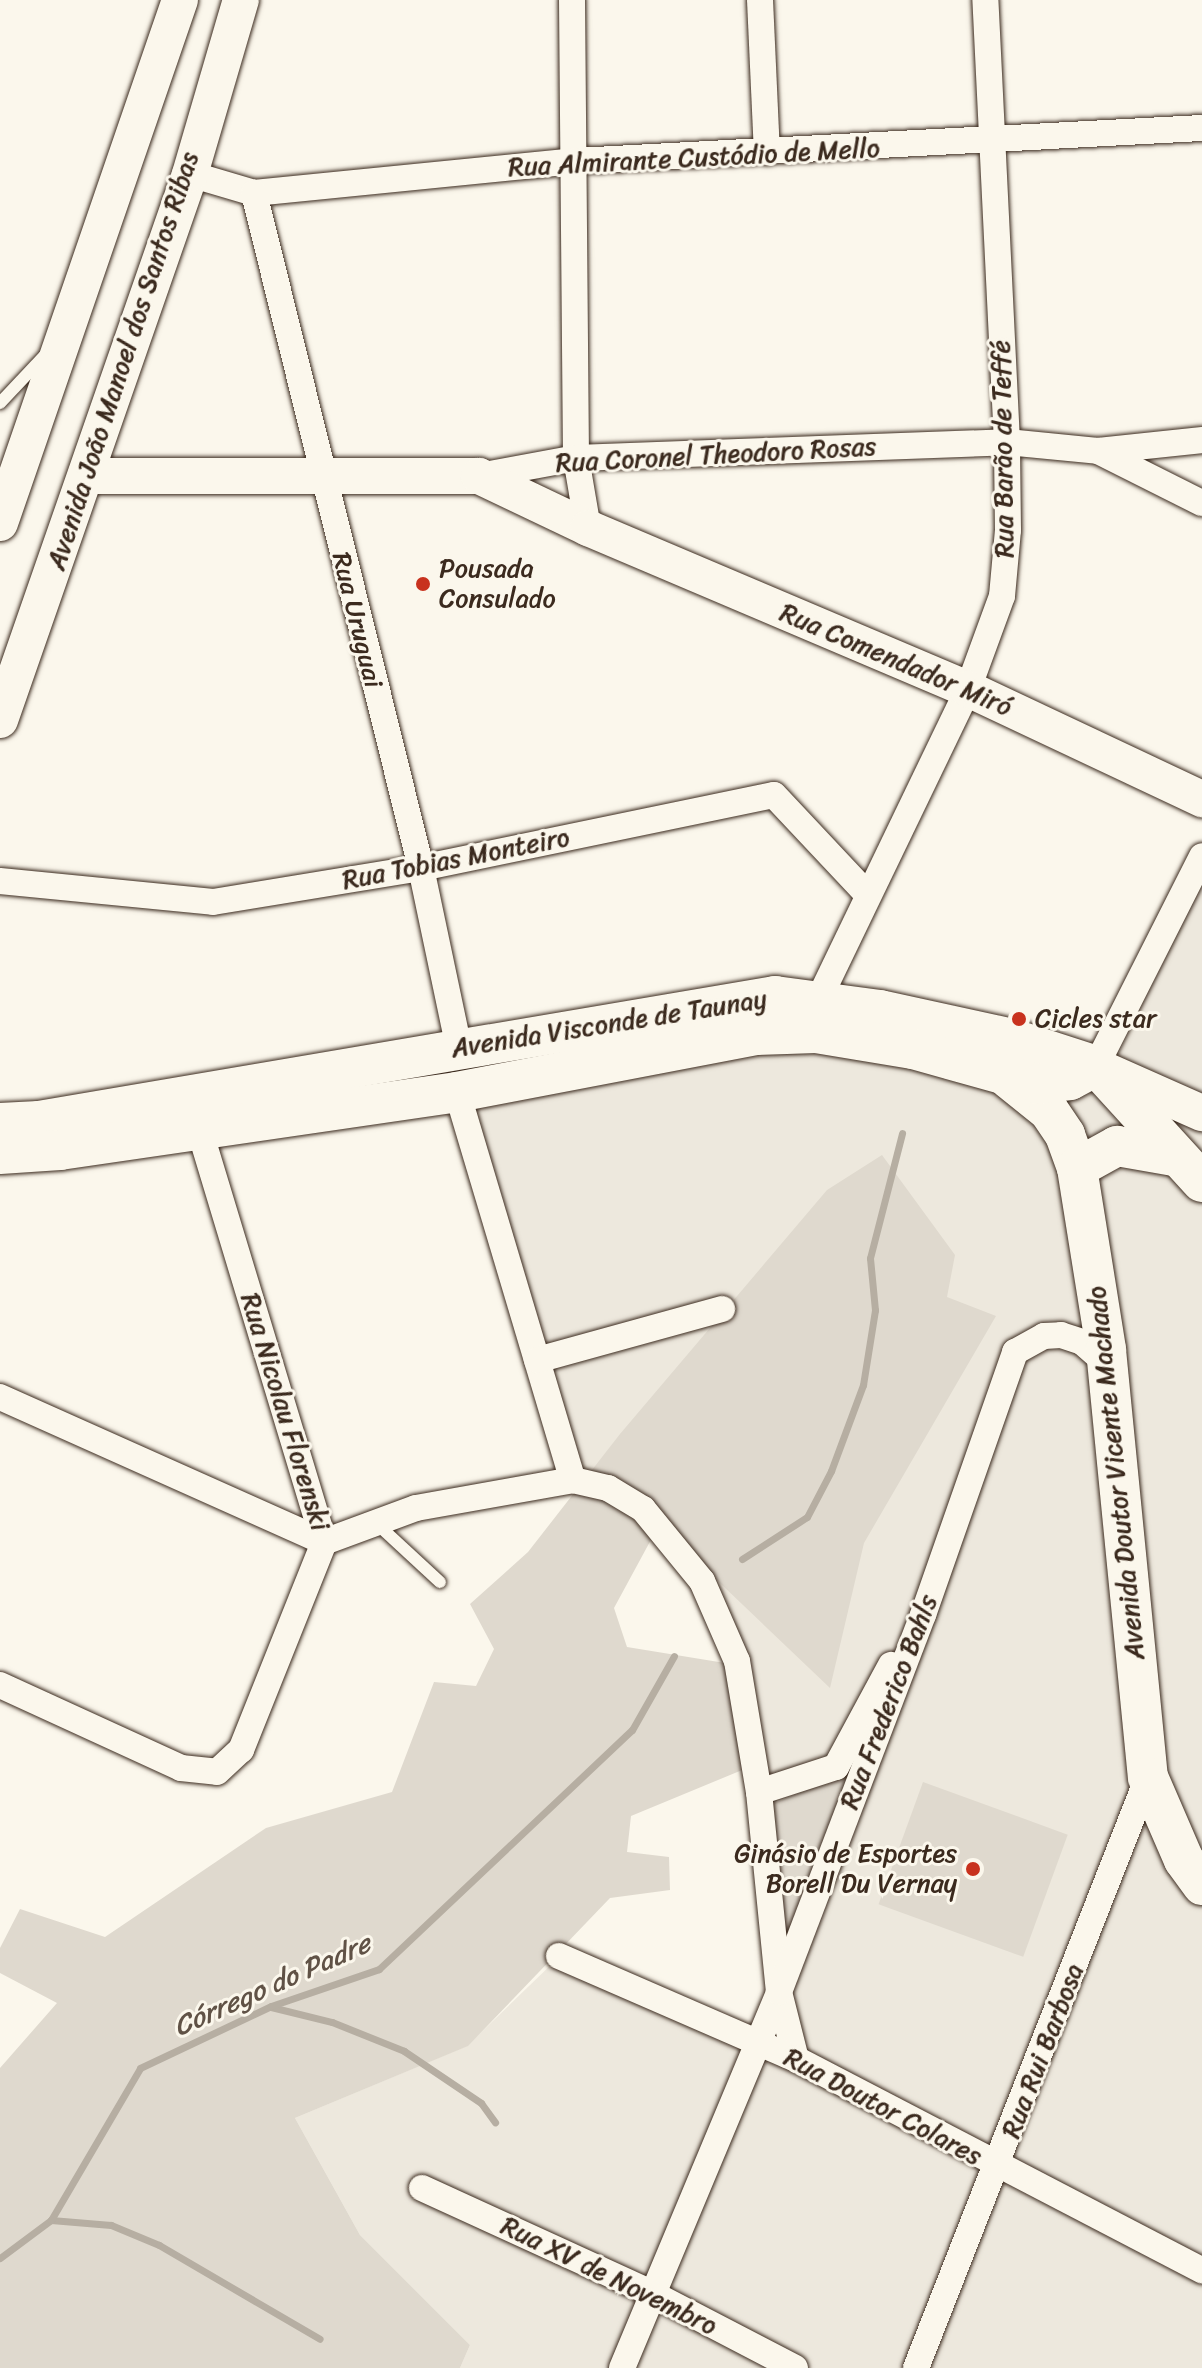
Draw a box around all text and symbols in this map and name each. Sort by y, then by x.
street label: Rua Almirante Custódio de Mello [507,133,881,183]
street label: Avenida João Manoel dos Santos Ribas [41,148,205,574]
street label: Rua Barão de Teffé [985,340,1021,558]
street label: Rua Coronel Theodoro Rosas [555,431,877,479]
street label: Rua Uruguai [325,549,389,691]
place label: Pousada Consulado [439,553,556,614]
marker: Pousada Consulado [414,575,432,593]
street label: Rua Comendador Miró [775,597,1017,723]
street label: Rua Tobias Monteiro [339,822,573,896]
street label: Avenida Visconde de Taunay [449,984,769,1064]
place label: Cicles star [1035,1003,1157,1035]
marker: Cicles star [1010,1010,1028,1028]
street label: Avenida Doutor Vicente Machado [1081,1285,1151,1661]
street label: Rua Nicolau Florenski [234,1289,336,1535]
street label: Rua Frederico Bahls [834,1591,944,1813]
place label: Ginásio de Esportes Borell Du Vernay [733,1838,957,1900]
marker: Ginásio de Esportes Borell Du Vernay [964,1860,982,1878]
water label: Córrego do Padre [168,1926,376,2044]
street label: Rua Rui Barbosa [995,1959,1091,2143]
street label: Rua Doutor Colares [780,2042,986,2172]
street label: Rua XV de Novembro [496,2210,722,2342]

